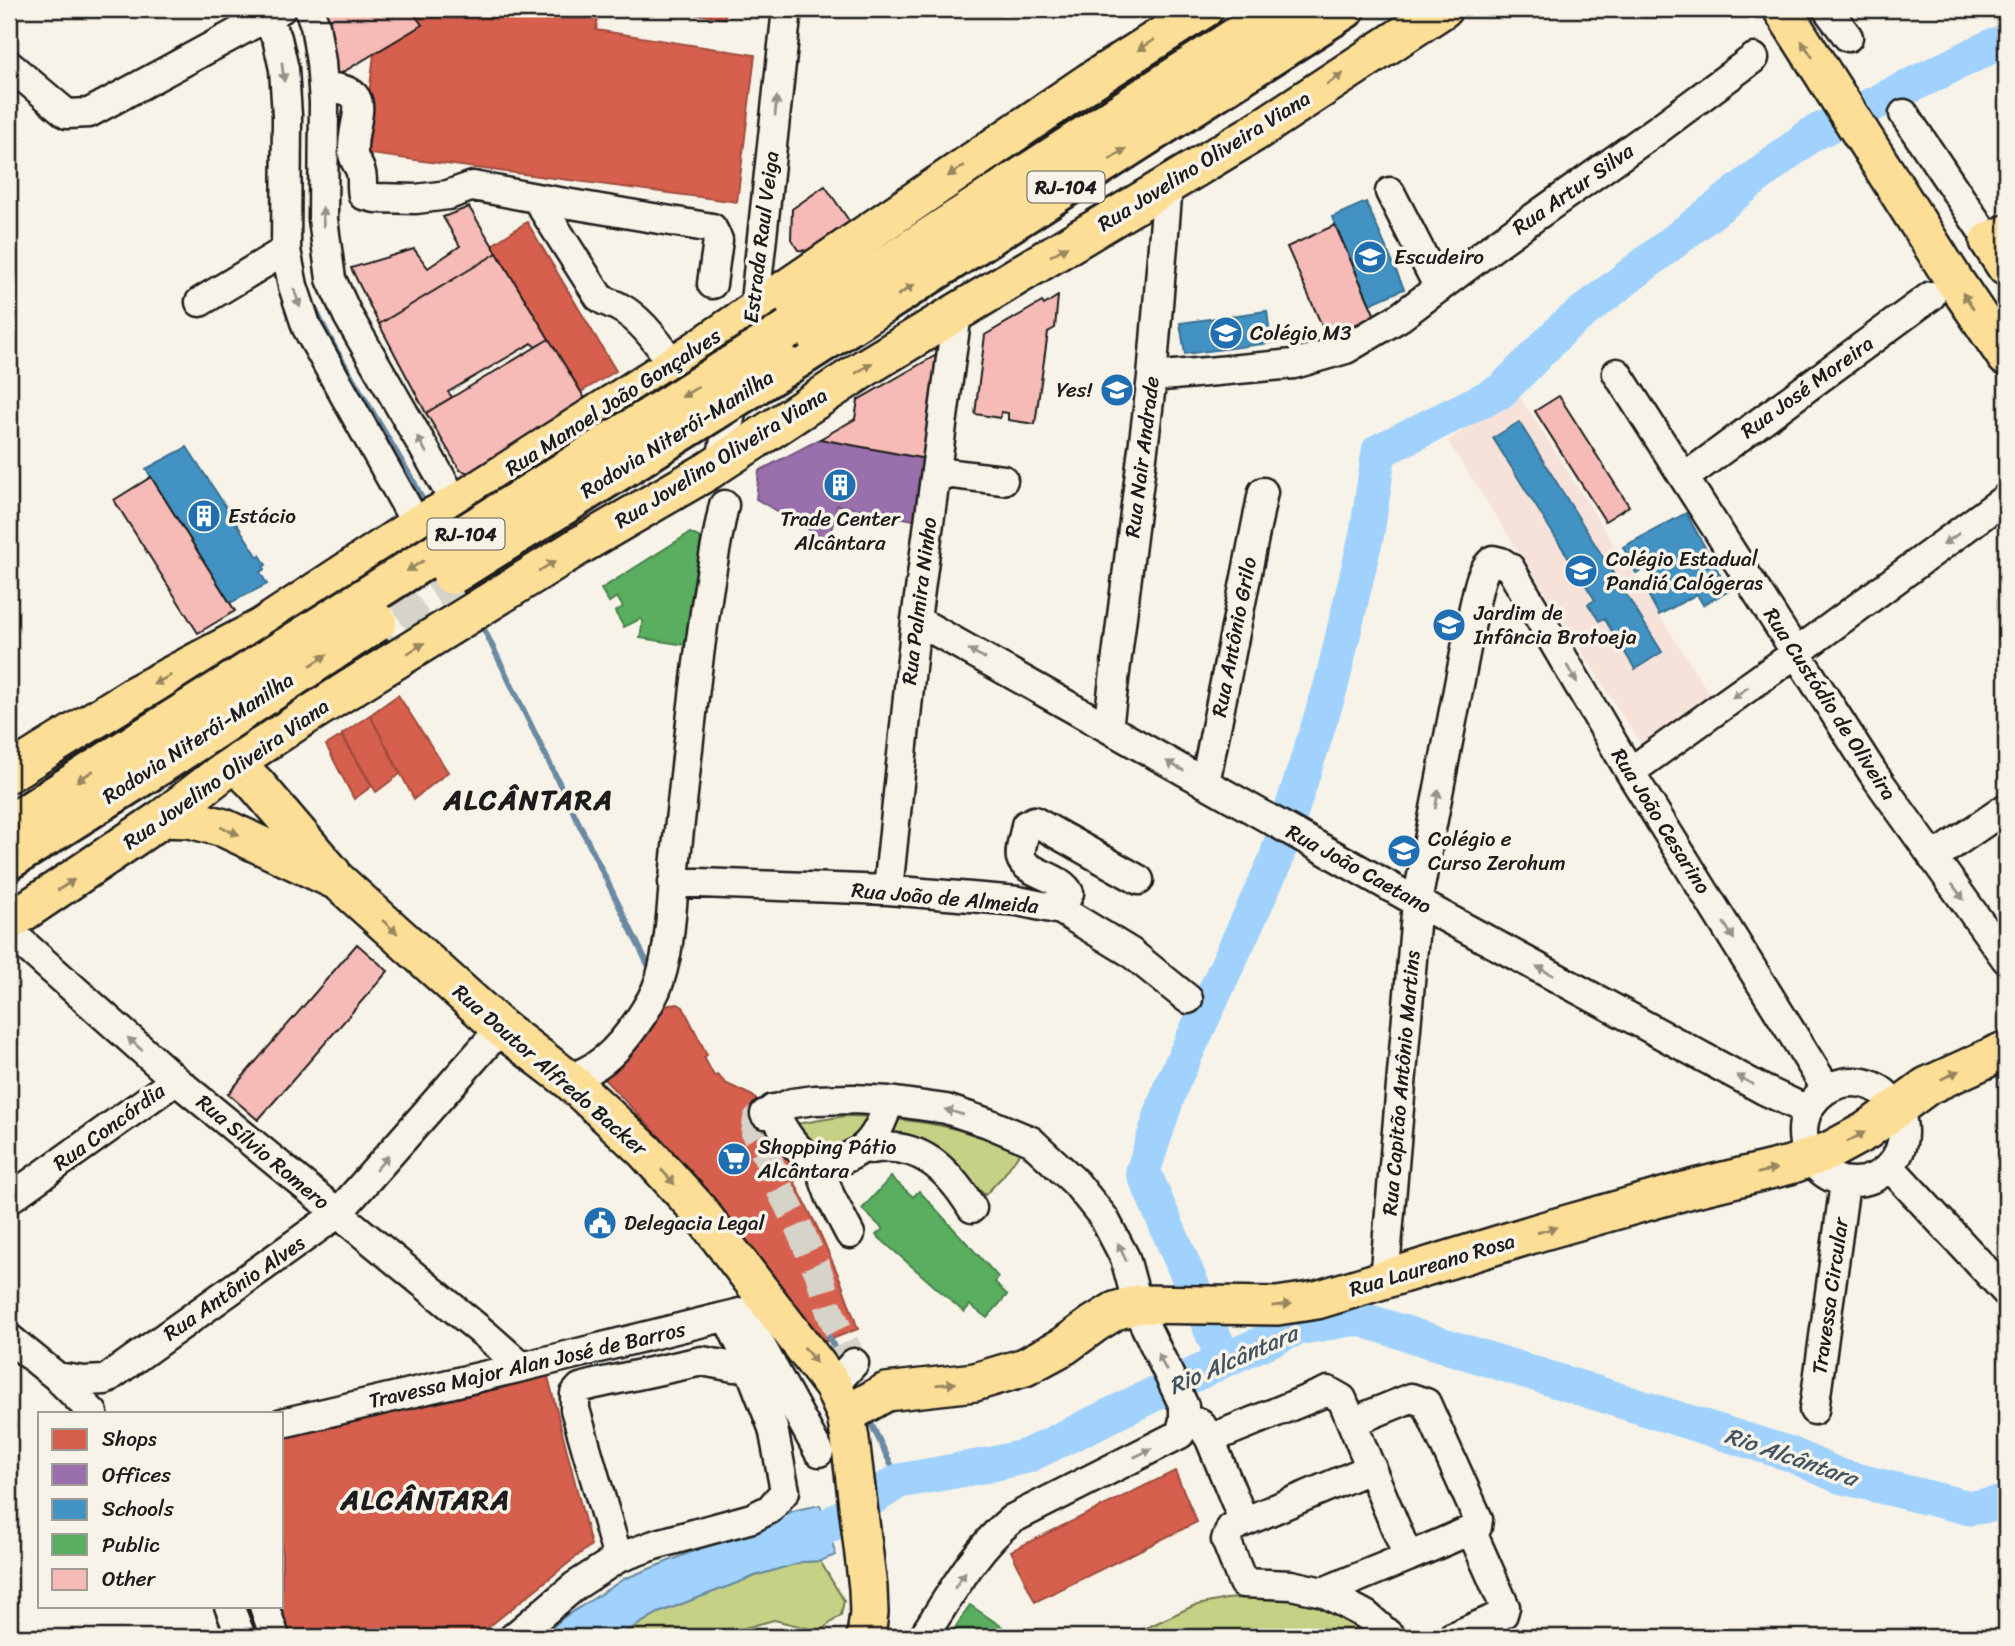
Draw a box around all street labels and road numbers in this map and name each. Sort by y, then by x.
street label: Rua Jovelino Oliveira Viana [1090,80,1319,242]
street label: Rua Artur Silva [1504,132,1643,245]
street label: Estrada Raul Veiga [732,148,790,325]
road number: RJ-104 [1028,172,1104,202]
street label: Rua Manoel João Gonçalves [497,317,729,487]
street label: Rua José Moreira [1732,325,1883,449]
street label: Rodovia Niterói-Manilha [572,359,782,509]
street label: Rua Nair Andrade [1113,374,1171,540]
street label: Rua Jovelino Oliveira Viana [607,377,836,539]
street label: Rua Palmira Ninho [890,515,948,687]
road number: RJ-104 [428,519,504,550]
street label: Rua Antônio Grilo [1200,553,1268,720]
street label: Rua Custódio de Oliveira [1753,600,1907,809]
street label: Rodovia Niterói-Manilha [94,661,302,815]
street label: Rua Jovelino Oliveira Viana [114,688,338,860]
street label: Rua João Cesarino [1601,740,1722,902]
street label: Rua João Caetano [1279,813,1439,925]
street label: Rua João de Almeida [850,871,1041,925]
street label: Rua Capitão Antônio Martins [1370,949,1432,1217]
street label: Rua Doutor Alfredo Backer [444,974,657,1167]
street label: Rua Concórdia [44,1073,174,1181]
street label: Rua Sílvio Romero [187,1084,339,1220]
street label: Travessa Circular [1800,1214,1860,1377]
street label: Rua Laureano Rosa [1344,1222,1520,1308]
street label: Rua Antônio Alves [155,1224,313,1351]
street label: Travessa Major Alan José de Barros [365,1310,690,1420]

